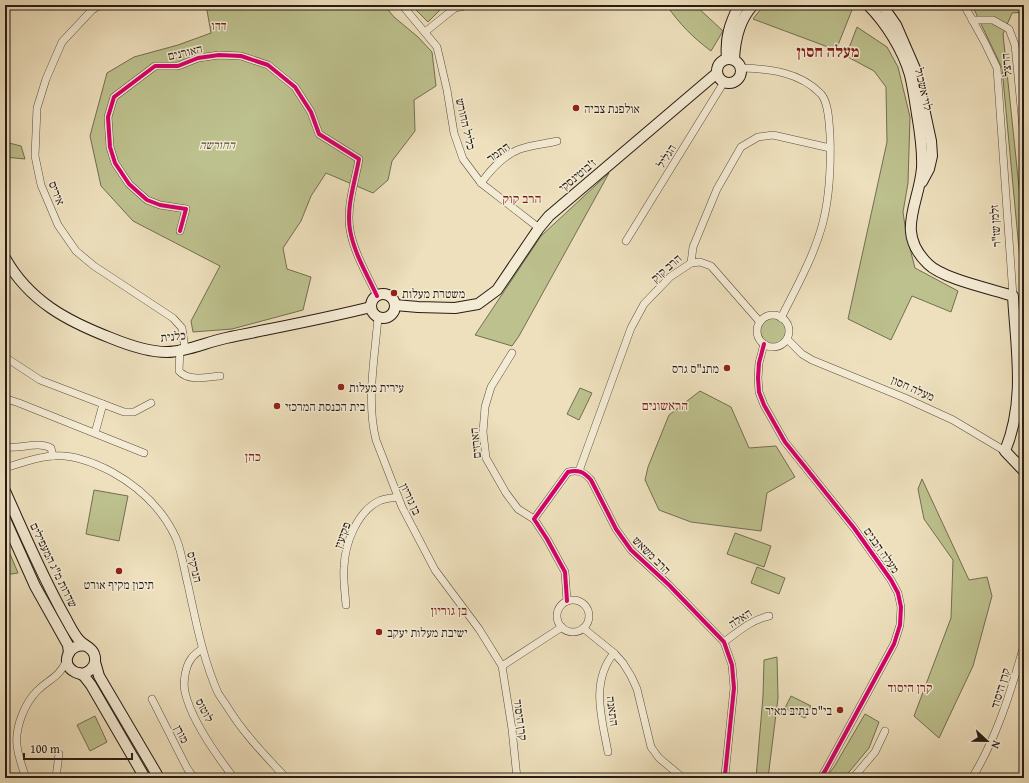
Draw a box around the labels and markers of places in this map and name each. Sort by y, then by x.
place label: אולפנת צביה [584,100,640,117]
marker: אולפנת צביה [571,103,581,113]
place label: משטרת מעלות [402,285,465,302]
marker: משטרת מעלות [389,288,399,298]
place label: מתנ"ס גרס [672,360,719,377]
marker: מתנ"ס גרס [722,363,732,373]
place label: עירית מעלות [349,379,404,396]
marker: עירית מעלות [336,382,346,392]
place label: בית הכנסת המרכזי [285,398,366,415]
marker: בית הכנסת המרכזי [272,401,282,411]
marker: תיכון מקיף אורט [114,566,124,576]
place label: תיכון מקיף אורט [84,576,154,593]
place label: ישיבת מעלות יעקב [387,624,467,641]
marker: ישיבת מעלות יעקב [374,627,384,637]
place label: בי"ס נתיב מאיר [765,702,832,719]
marker: בי"ס נתיב מאיר [835,705,845,715]

